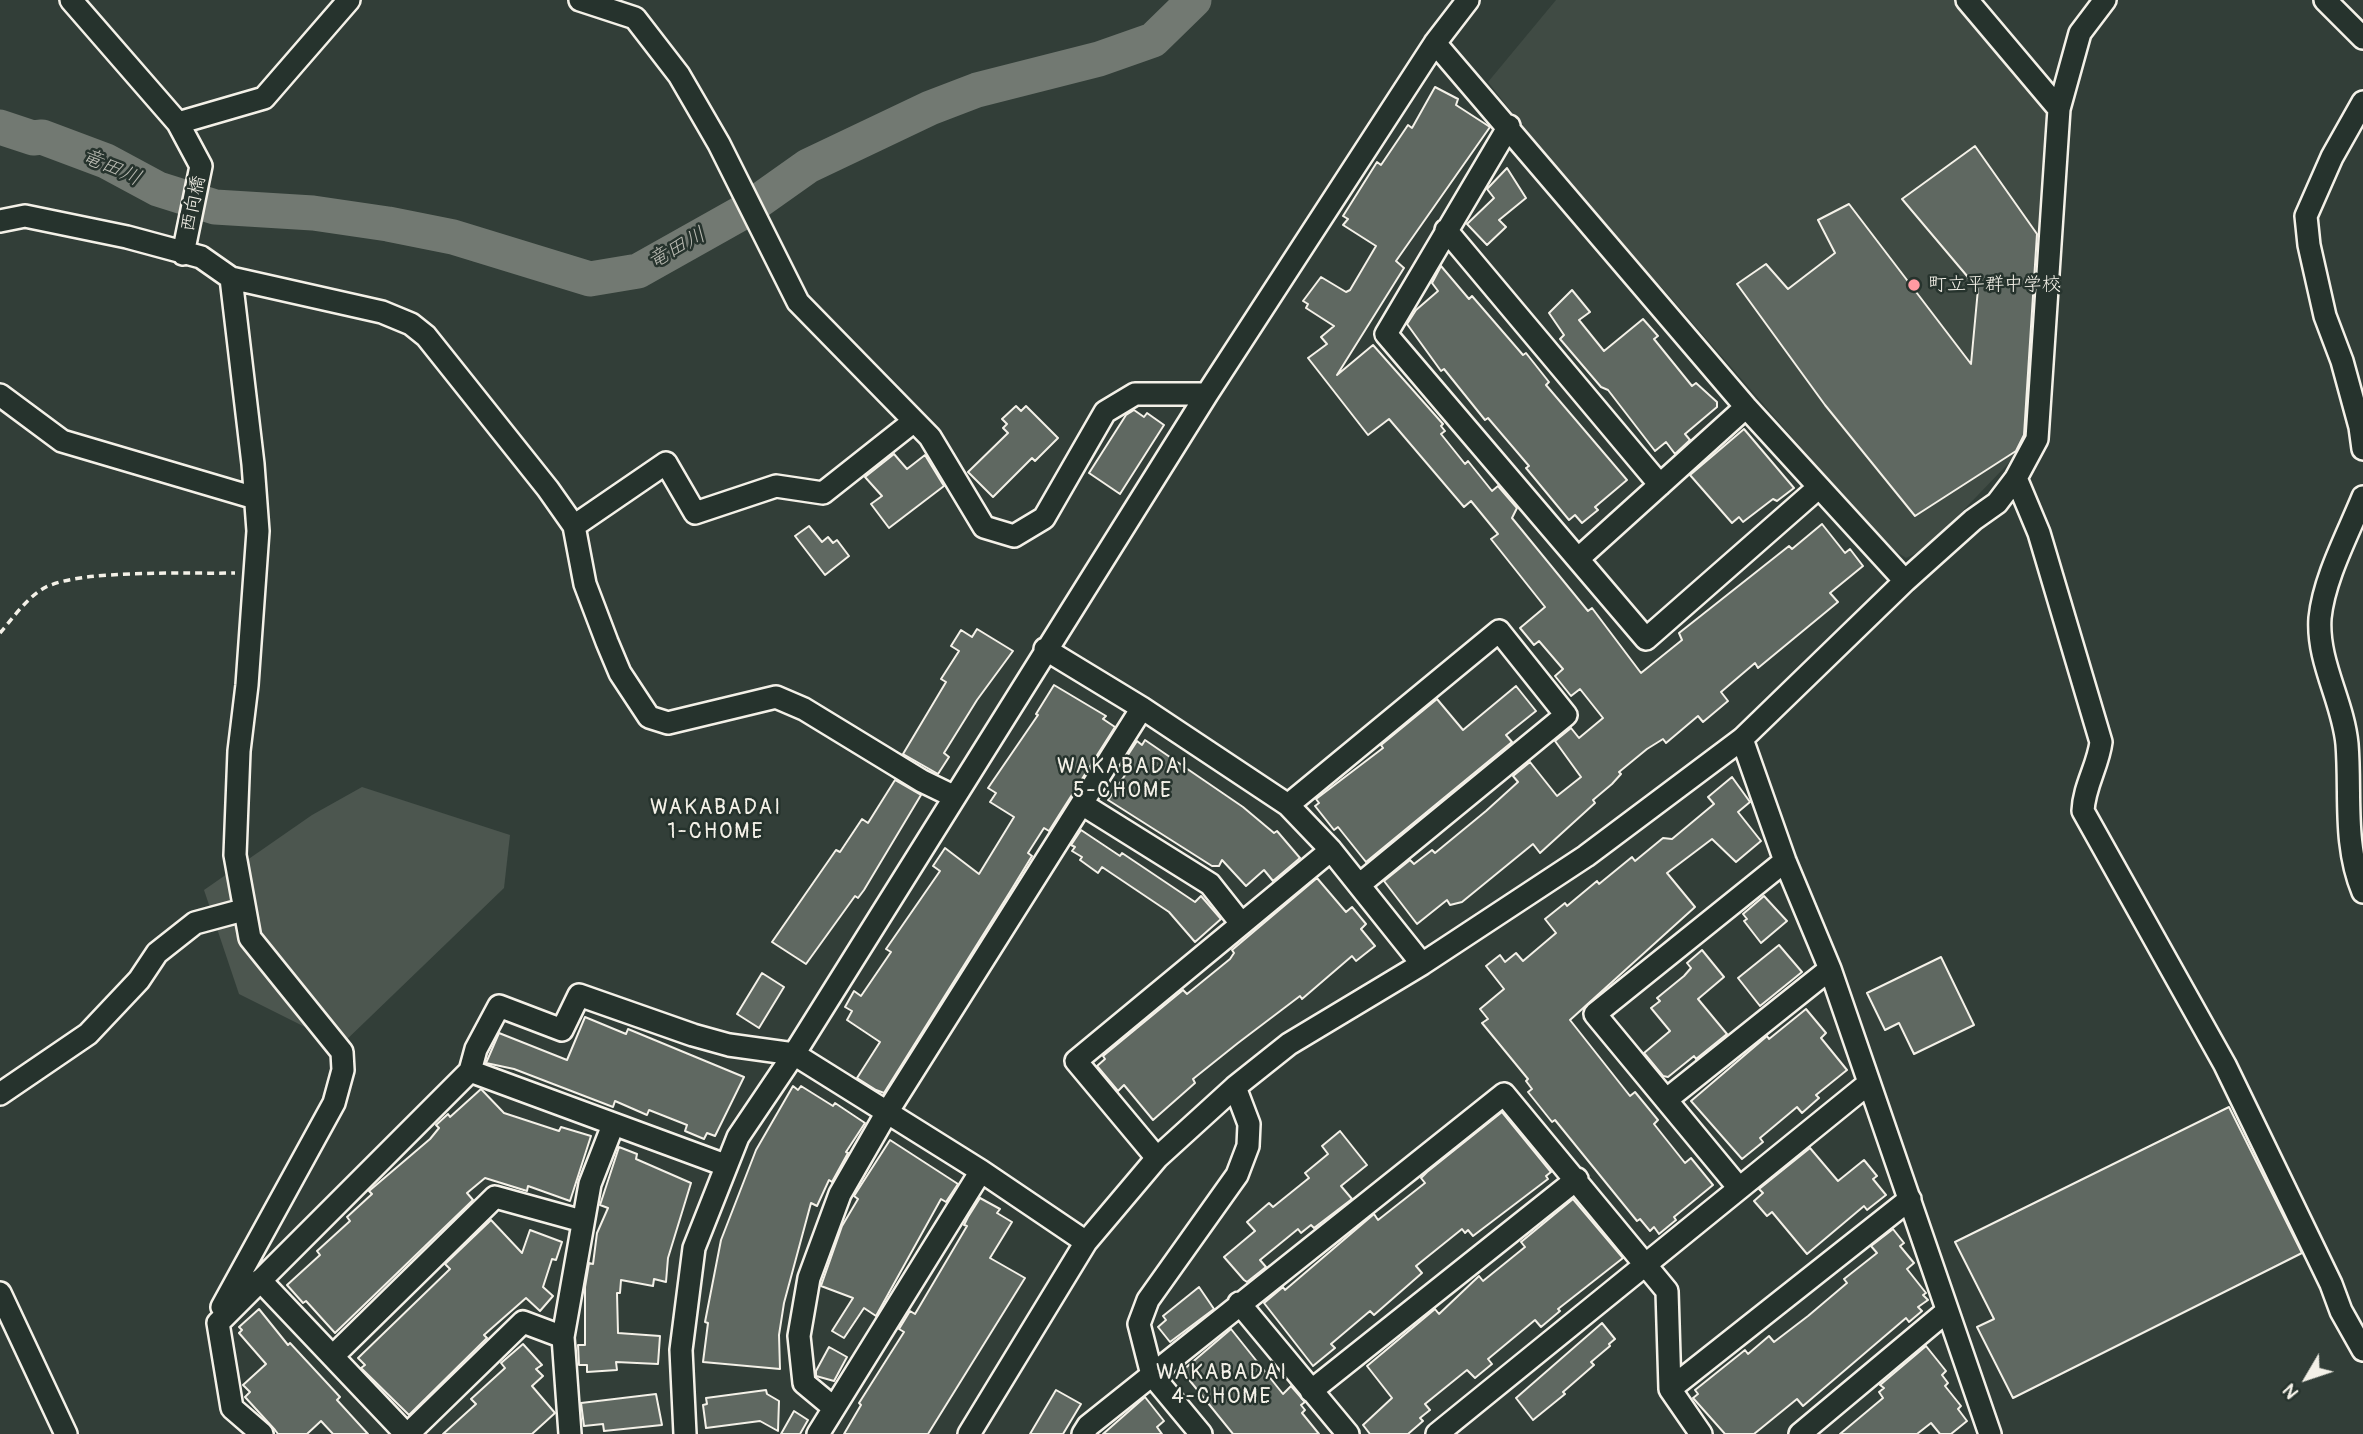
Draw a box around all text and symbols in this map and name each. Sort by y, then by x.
water label: 竜田川 [77,144,145,192]
street label: 西向橋 [177,174,211,234]
water label: 竜田川 [643,223,711,275]
place label: 町立平群中学校 [1928,274,2061,296]
marker: 町立平群中学校 [1906,277,1922,293]
district label: WAKABADAI 5-CHOME [1058,755,1188,805]
district label: WAKABADAI 1-CHOME [651,796,781,846]
north arrow [2272,1343,2342,1413]
district label: WAKABADAI 4-CHOME [1157,1361,1287,1411]
text: N [2277,1379,2304,1404]

